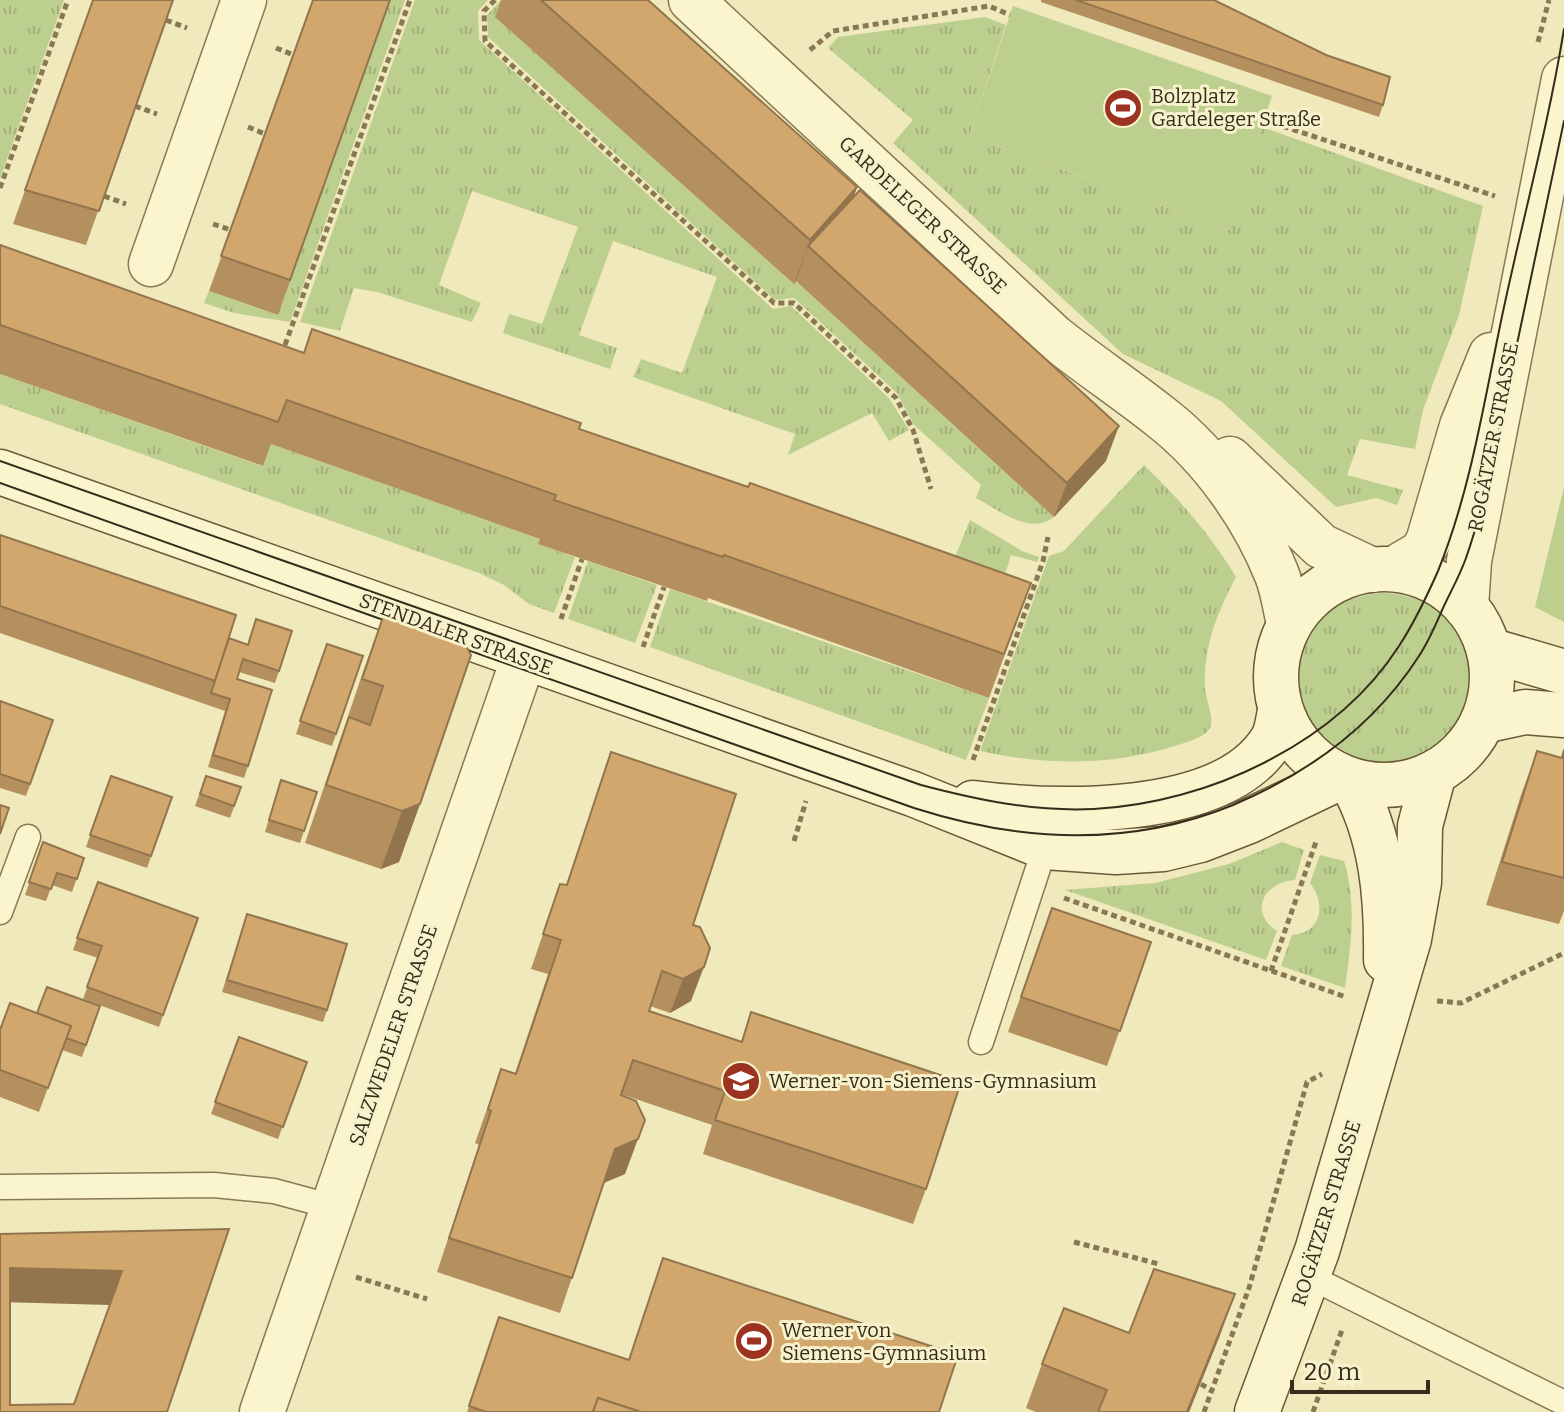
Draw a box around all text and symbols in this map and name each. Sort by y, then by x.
place label: Bolzplatz Gardeleger Straße [1151,84,1321,131]
sports icon: Bolzplatz Gardeleger Straße [1102,87,1144,129]
street label: GARDELEGER STRASSE [834,131,1012,299]
street label: ROGÄTZER STRASSE [1463,340,1523,534]
street label: STENDALER STRASSE [356,588,556,680]
street label: SALZWEDELER STRASSE [344,921,442,1149]
school or university icon: Werner-von-Siemens-Gymnasium [720,1060,762,1102]
place label: Werner-von-Siemens-Gymnasium [769,1069,1097,1093]
street label: ROGÄTZER STRASSE [1286,1117,1366,1309]
place label: Werner von Siemens-Gymnasium [782,1318,986,1365]
sports icon: Werner von Siemens-Gymnasium [733,1320,775,1362]
scale bar [1292,1344,1428,1394]
text: 20 m [1304,1358,1360,1386]

